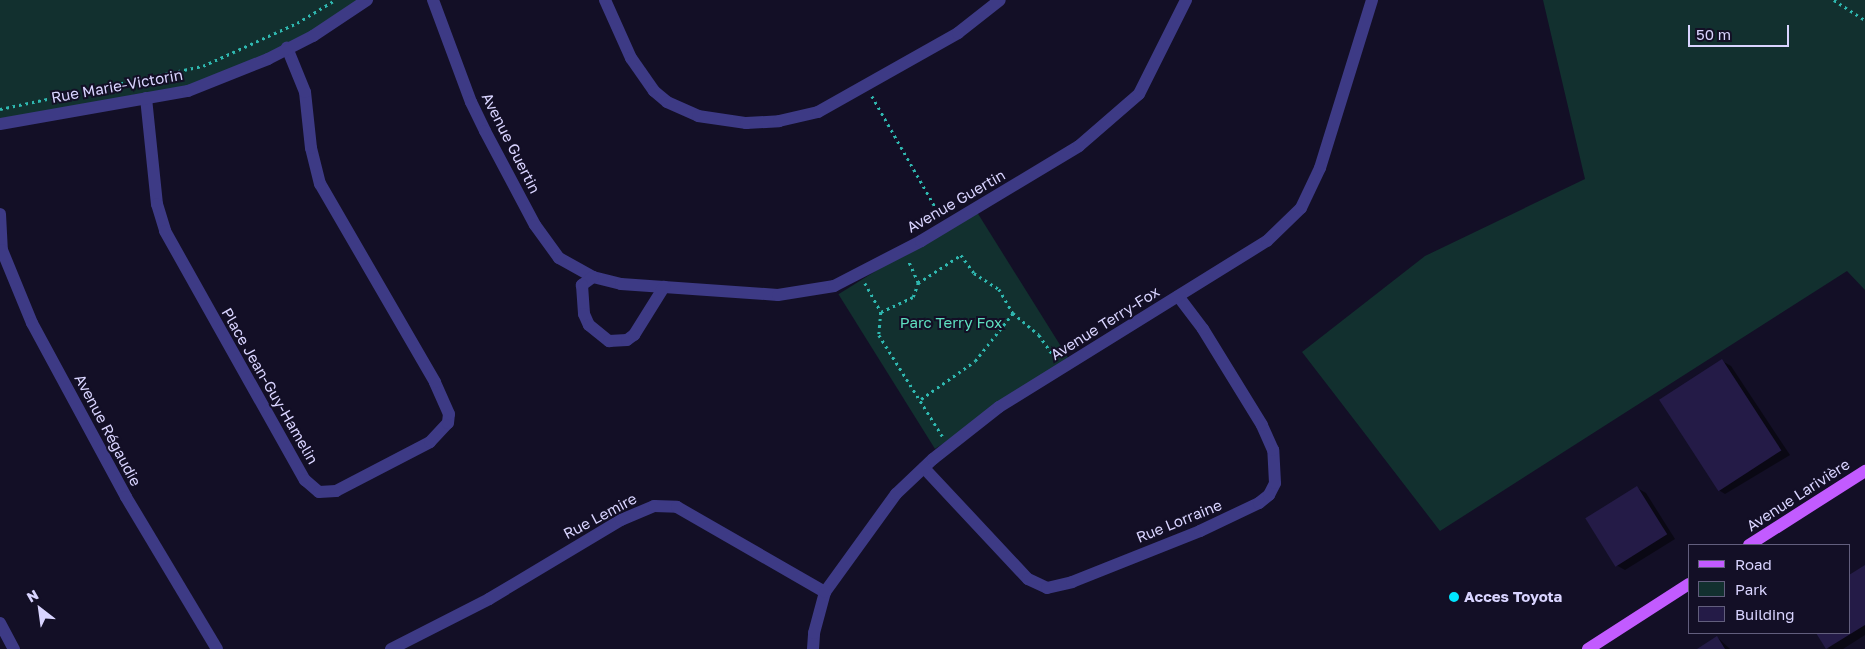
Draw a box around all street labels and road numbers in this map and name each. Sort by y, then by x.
street label: Rue Marie-Victorin [50,66,184,106]
street label: Avenue Guertin [478,90,544,196]
street label: Avenue Guertin [904,166,1008,236]
street label: Avenue Terry-Fox [1047,282,1163,364]
street label: Place Jean-Guy-Hamelin [218,305,322,467]
street label: Avenue Régaudie [71,371,145,489]
street label: Avenue Larivière [1743,455,1853,535]
street label: Rue Lemire [560,489,640,543]
street label: Rue Lorraine [1134,496,1224,546]

